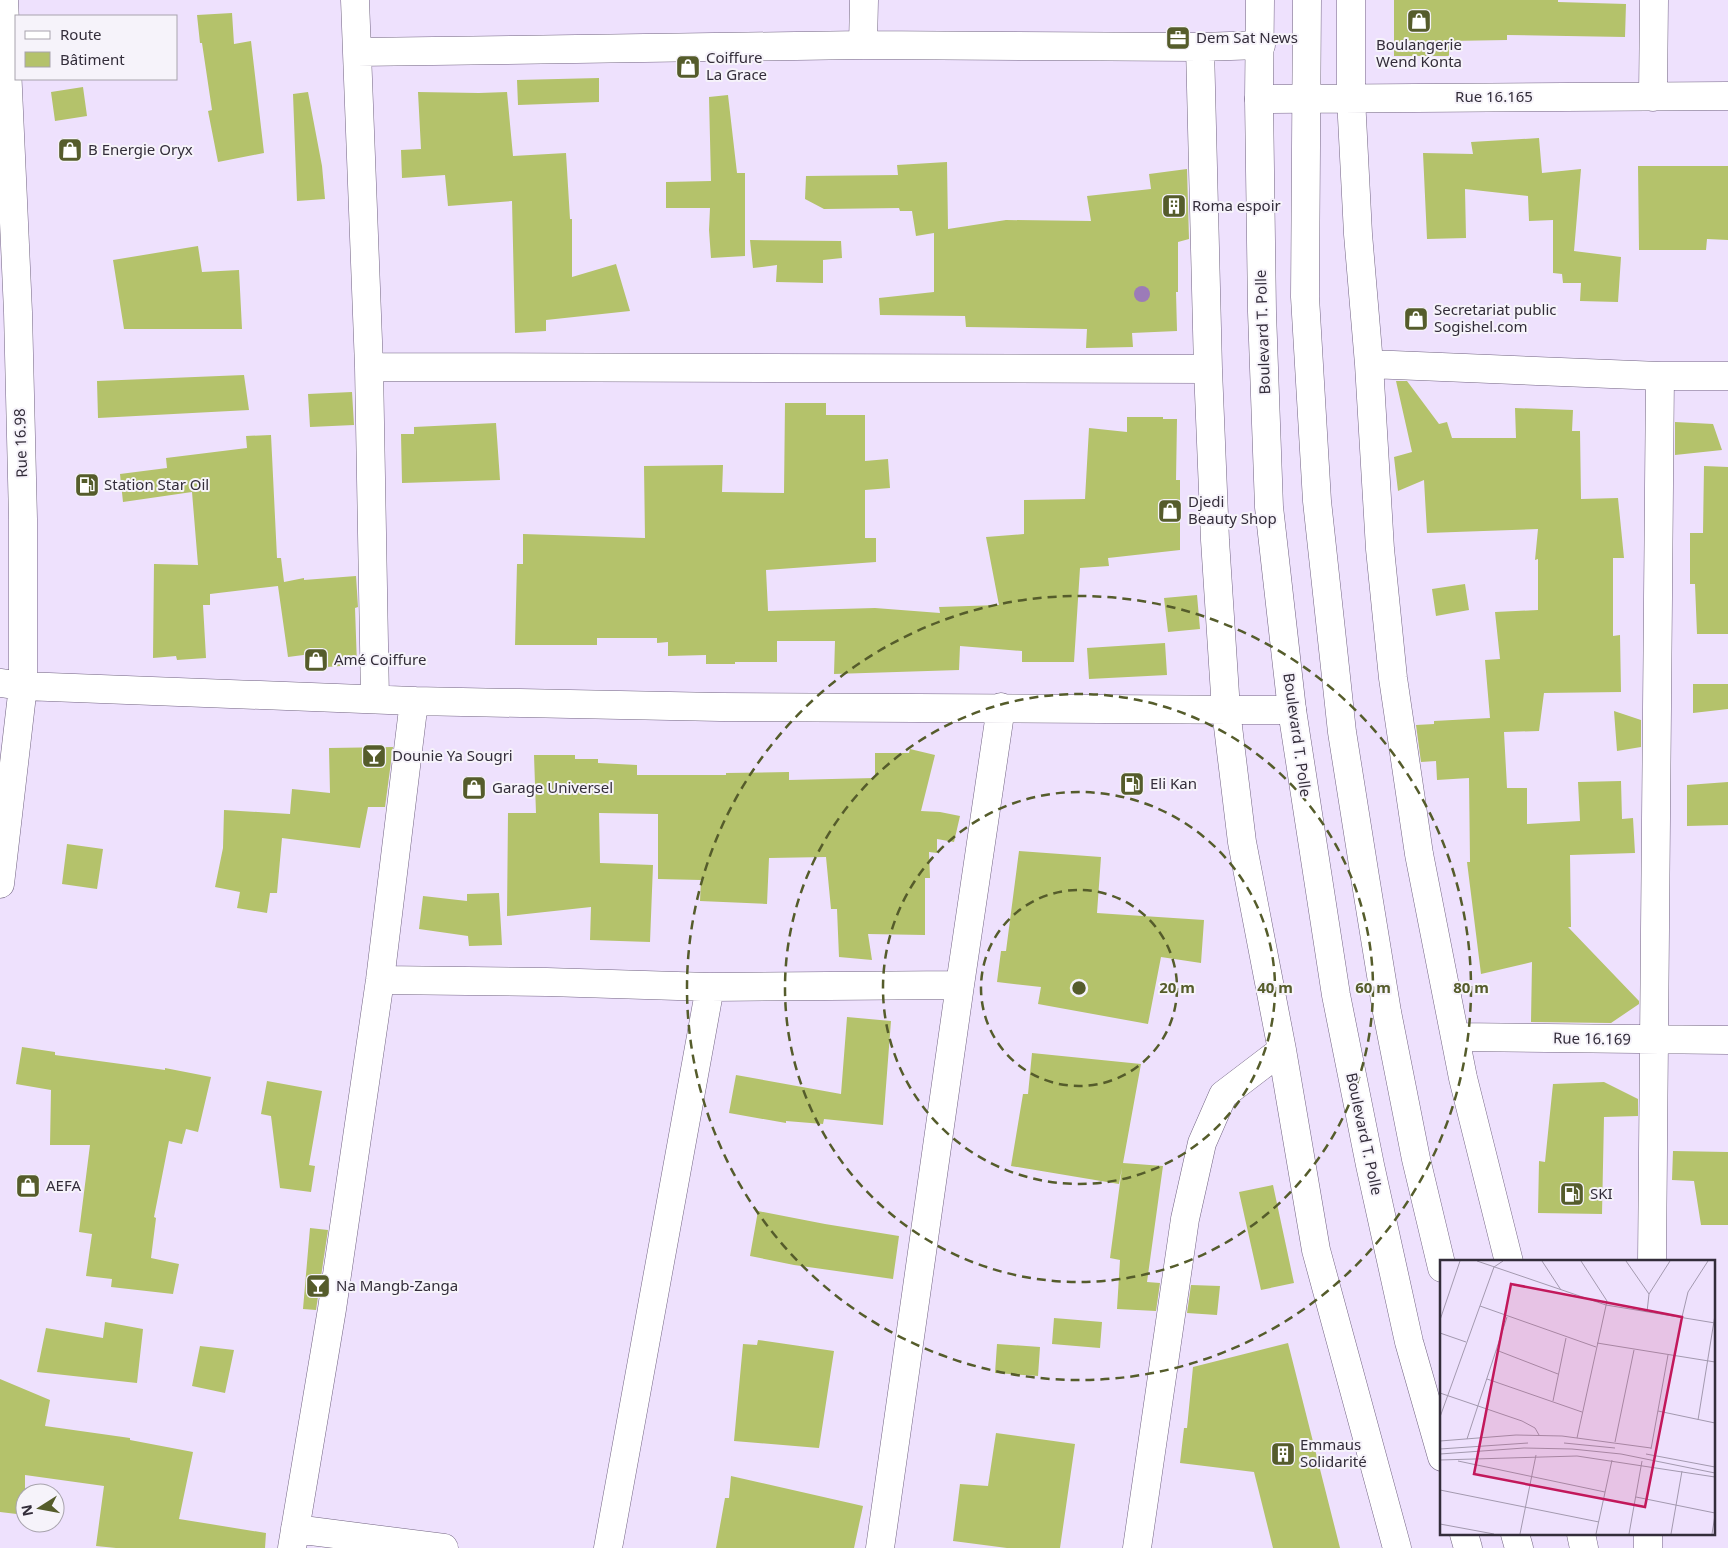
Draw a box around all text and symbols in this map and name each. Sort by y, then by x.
shop icon: Boulangerie Wend Konta [1406,8,1432,34]
legend [15,15,178,80]
text: Route [60,24,102,44]
office icon: Dem Sat News [1165,25,1191,51]
place label: Dem Sat News [1196,27,1298,47]
place label: Boulangerie Wend Konta [1376,34,1462,71]
place label: Coiffure La Grace [706,47,767,84]
text: Bâtiment [60,49,125,69]
shop icon: Coiffure La Grace [675,54,701,80]
street label: Rue 16.165 [1455,86,1533,106]
shop icon: B Energie Oryx [57,137,83,163]
place label: B Energie Oryx [88,139,193,159]
building icon: Roma espoir [1161,193,1187,219]
place label: Roma espoir [1192,195,1281,215]
street label: Boulevard T. Polle [1250,269,1274,395]
place label: Secretariat public Sogishel.com [1434,299,1557,336]
shop icon: Secretariat public Sogishel.com [1403,306,1429,332]
street label: Rue 16.98 [9,408,31,478]
fuel station icon: Station Star Oil [74,472,100,498]
place label: Station Star Oil [104,474,209,494]
place label: Djedi Beauty Shop [1188,491,1277,528]
shop icon: Djedi Beauty Shop [1157,498,1183,524]
shop icon: Amé Coiffure [303,647,329,673]
place label: Amé Coiffure [334,649,426,669]
street label: Boulevard T. Polle [1279,672,1317,798]
bar icon: Dounie Ya Sougri [361,743,387,769]
place label: Dounie Ya Sougri [392,745,513,765]
fuel station icon: Eli Kan [1119,771,1145,797]
place label: Eli Kan [1150,773,1197,793]
shop icon: Garage Universel [461,775,487,801]
place label: Garage Universel [492,777,613,797]
text: 20 m [1159,977,1195,997]
text: 40 m [1257,977,1293,997]
text: 60 m [1355,977,1391,997]
text: 80 m [1453,977,1489,997]
centre of rings [1070,979,1088,997]
street label: Rue 16.169 [1553,1027,1631,1049]
street label: Boulevard T. Polle [1342,1071,1388,1197]
shop icon: AEFA [15,1173,41,1199]
place label: AEFA [46,1175,81,1195]
fuel station icon: SKI [1559,1181,1585,1207]
place label: SKI [1590,1183,1613,1203]
inset map [1440,1260,1716,1536]
bar icon: Na Mangb-Zanga [305,1273,331,1299]
place label: Na Mangb-Zanga [336,1275,458,1295]
place label: Emmaus Solidarité [1300,1434,1367,1471]
building icon: Emmaus Solidarité [1270,1441,1296,1467]
north arrow [15,1483,65,1533]
text: N [16,1503,37,1518]

